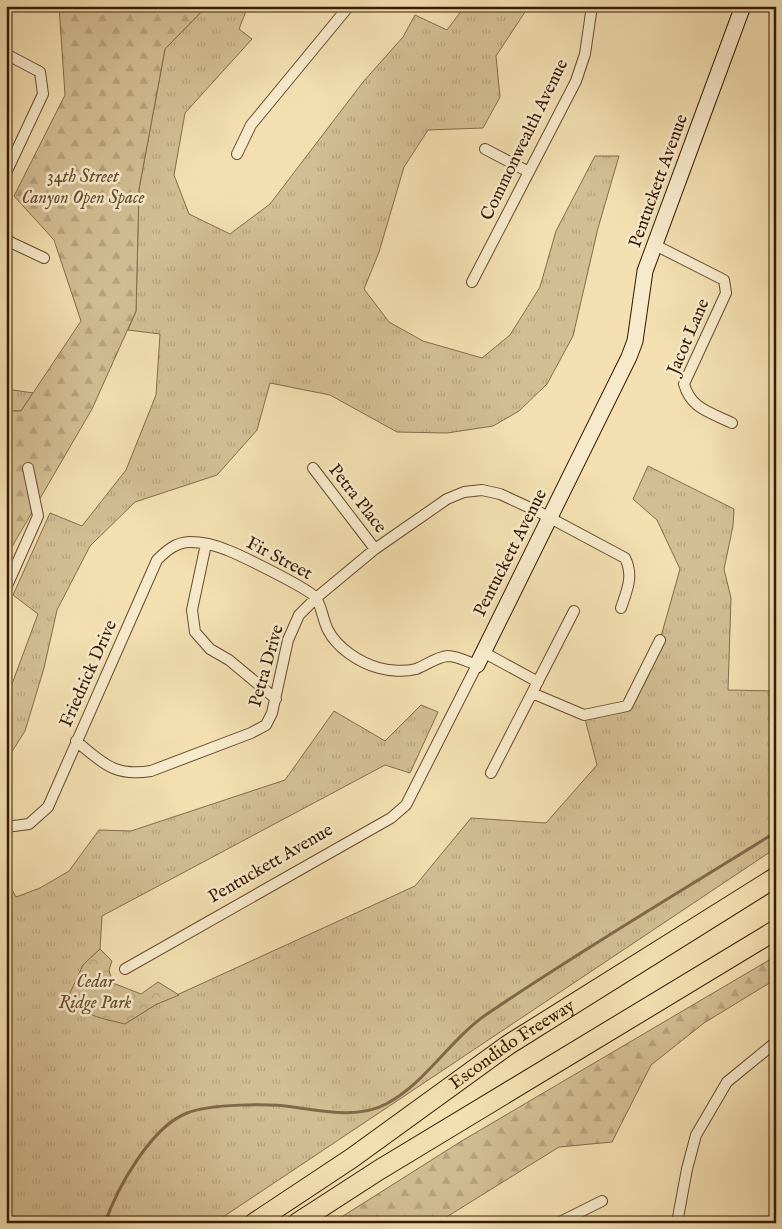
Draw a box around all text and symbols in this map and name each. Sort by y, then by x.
street label: Commonwealth Avenue [476,56,574,224]
street label: Pentuckett Avenue [624,111,694,251]
park label: 34th Street Canyon Open Space [22,166,144,210]
street label: Jacot Lane [662,295,715,380]
street label: Petra Place [323,460,391,538]
street label: Pentuckett Avenue [469,485,553,621]
street label: Fir Street [242,532,316,586]
street label: Friedrick Drive [55,617,123,731]
street label: Petra Drive [244,622,290,710]
street label: Pentuckett Avenue [205,819,337,909]
park label: Cedar Ridge Park [58,971,132,1015]
street label: Escondido Freeway [445,994,579,1095]

